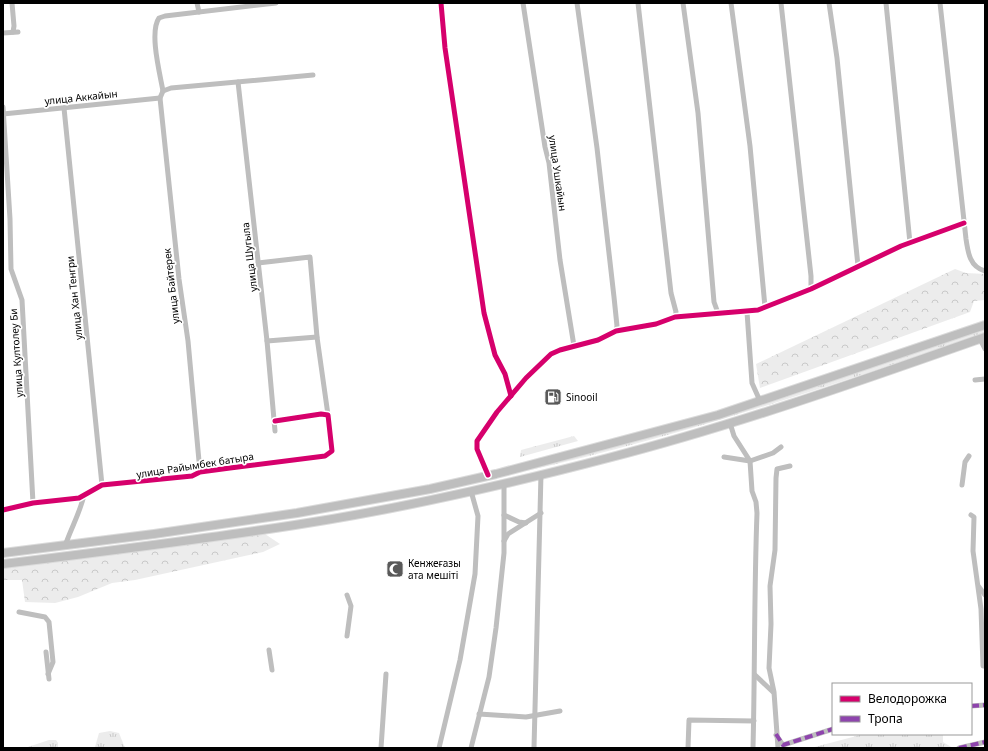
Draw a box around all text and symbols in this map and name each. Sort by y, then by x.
street label: улица Аккайын [44,86,118,108]
street label: улица Ушкайын [546,134,570,212]
street label: улица Шугыла [238,222,260,292]
street label: улица Байтерек [159,247,183,324]
street label: улица Хан Тенгри [63,255,85,341]
street label: улица Култолеу Би [6,308,26,398]
fuel station icon: Sinooil [543,387,563,407]
place label: Sinooil [566,390,598,404]
street label: улица Райымбек батыра [135,449,255,481]
place label: Кенжеғазы ата мешіті [408,556,461,582]
mosque icon: Кенжеғазы ата мешіті [385,559,405,579]
legend [832,683,972,735]
text: Велодорожка [868,690,947,707]
text: Тропа [868,710,903,727]

